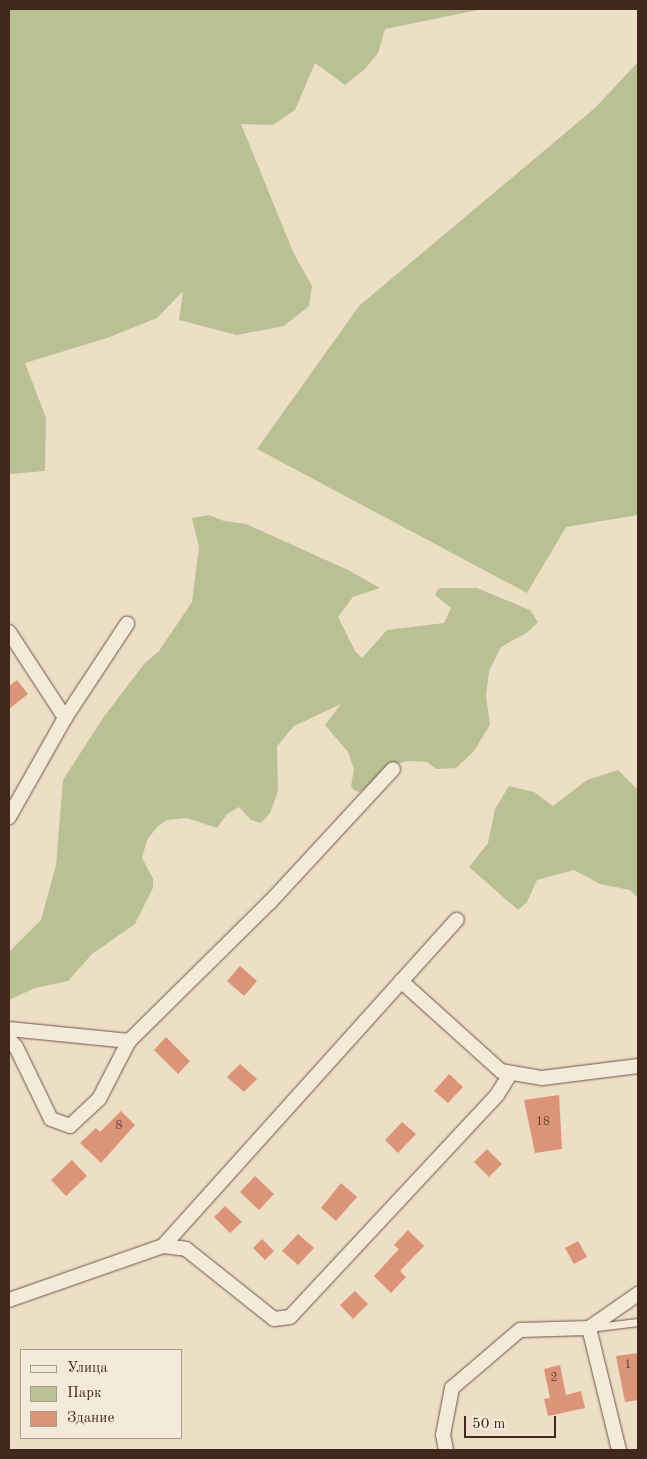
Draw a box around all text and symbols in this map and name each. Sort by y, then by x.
house number: 18 [536,1116,550,1130]
house number: 8 [116,1120,122,1134]
legend [20,1349,182,1439]
house number: 1 [625,1359,631,1373]
text: Улица [67,1361,108,1376]
house number: 2 [551,1372,557,1386]
text: Парк [67,1386,102,1401]
scale bar [467,1406,560,1438]
text: Здание [67,1411,114,1426]
text: 50 m [472,1417,506,1432]

